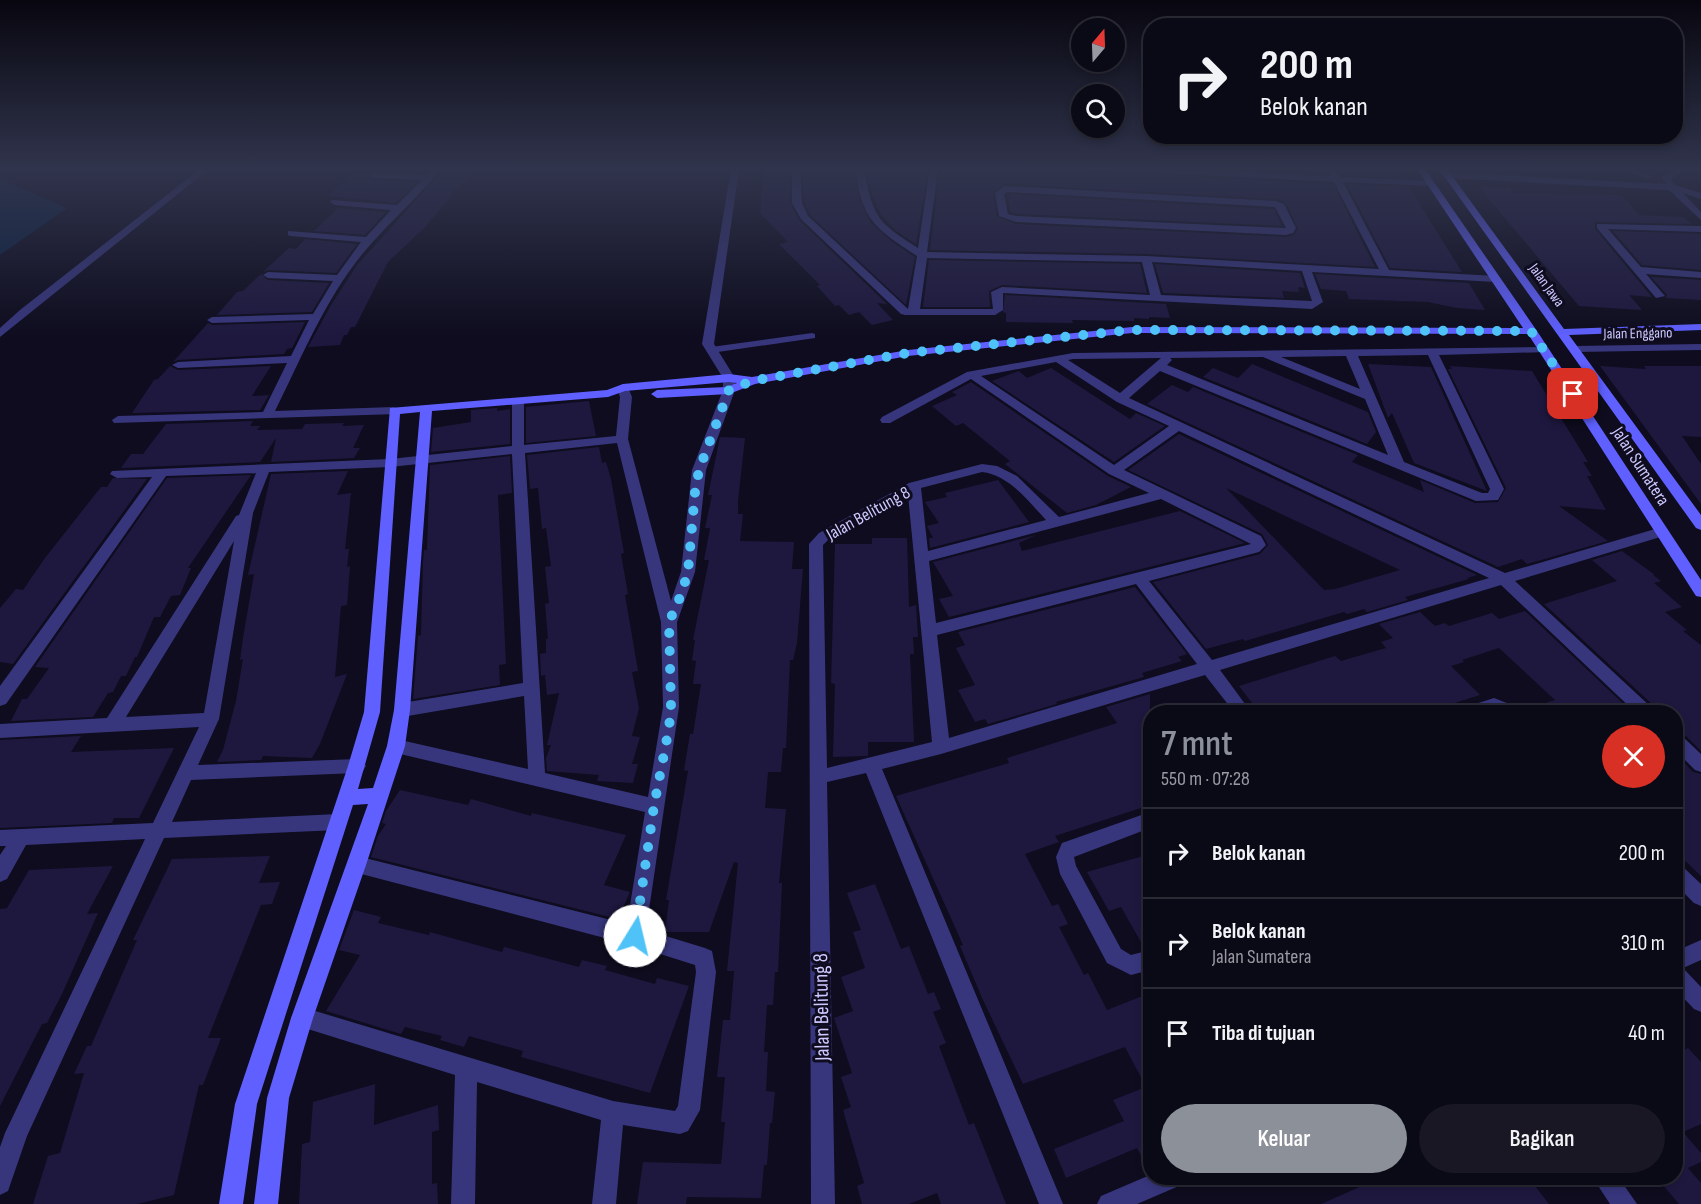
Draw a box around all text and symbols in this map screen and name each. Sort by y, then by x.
north arrow [1071,18,1125,72]
map controls [1071,18,1125,138]
text: 200 m [1260,40,1353,91]
icon: right [1161,42,1239,120]
button: search [1071,84,1125,138]
text: Belok kanan [1260,91,1368,123]
street label: Jalan Jawa [1524,259,1569,311]
street label: Jalan Enggano [1602,323,1673,344]
pin [1547,368,1598,419]
icon: arrive [1556,377,1589,410]
street label: Jalan Sumatera [1607,422,1674,510]
street label: Jalan Belitung 8 [822,482,914,546]
text: 7 mnt [1161,723,1233,766]
button: close [1602,725,1665,788]
text: 550 m · 07:28 [1161,767,1250,791]
icon: right [1161,837,1194,870]
text: Belok kanan [1212,840,1305,867]
text: 200 m [1619,840,1665,867]
position arrow [603,904,667,968]
text: Belok kanan [1212,918,1305,945]
icon: right [1161,927,1194,960]
text: 310 m [1621,930,1665,957]
text: Jalan Sumatera [1212,945,1312,969]
street label: Jalan Belitung 8 [808,953,835,1062]
icon: arrive [1161,1017,1194,1050]
text: Tiba di tujuan [1212,1020,1315,1047]
text: 40 m [1628,1020,1665,1047]
button: Keluar [1161,1104,1407,1173]
button: Bagikan [1419,1104,1665,1173]

